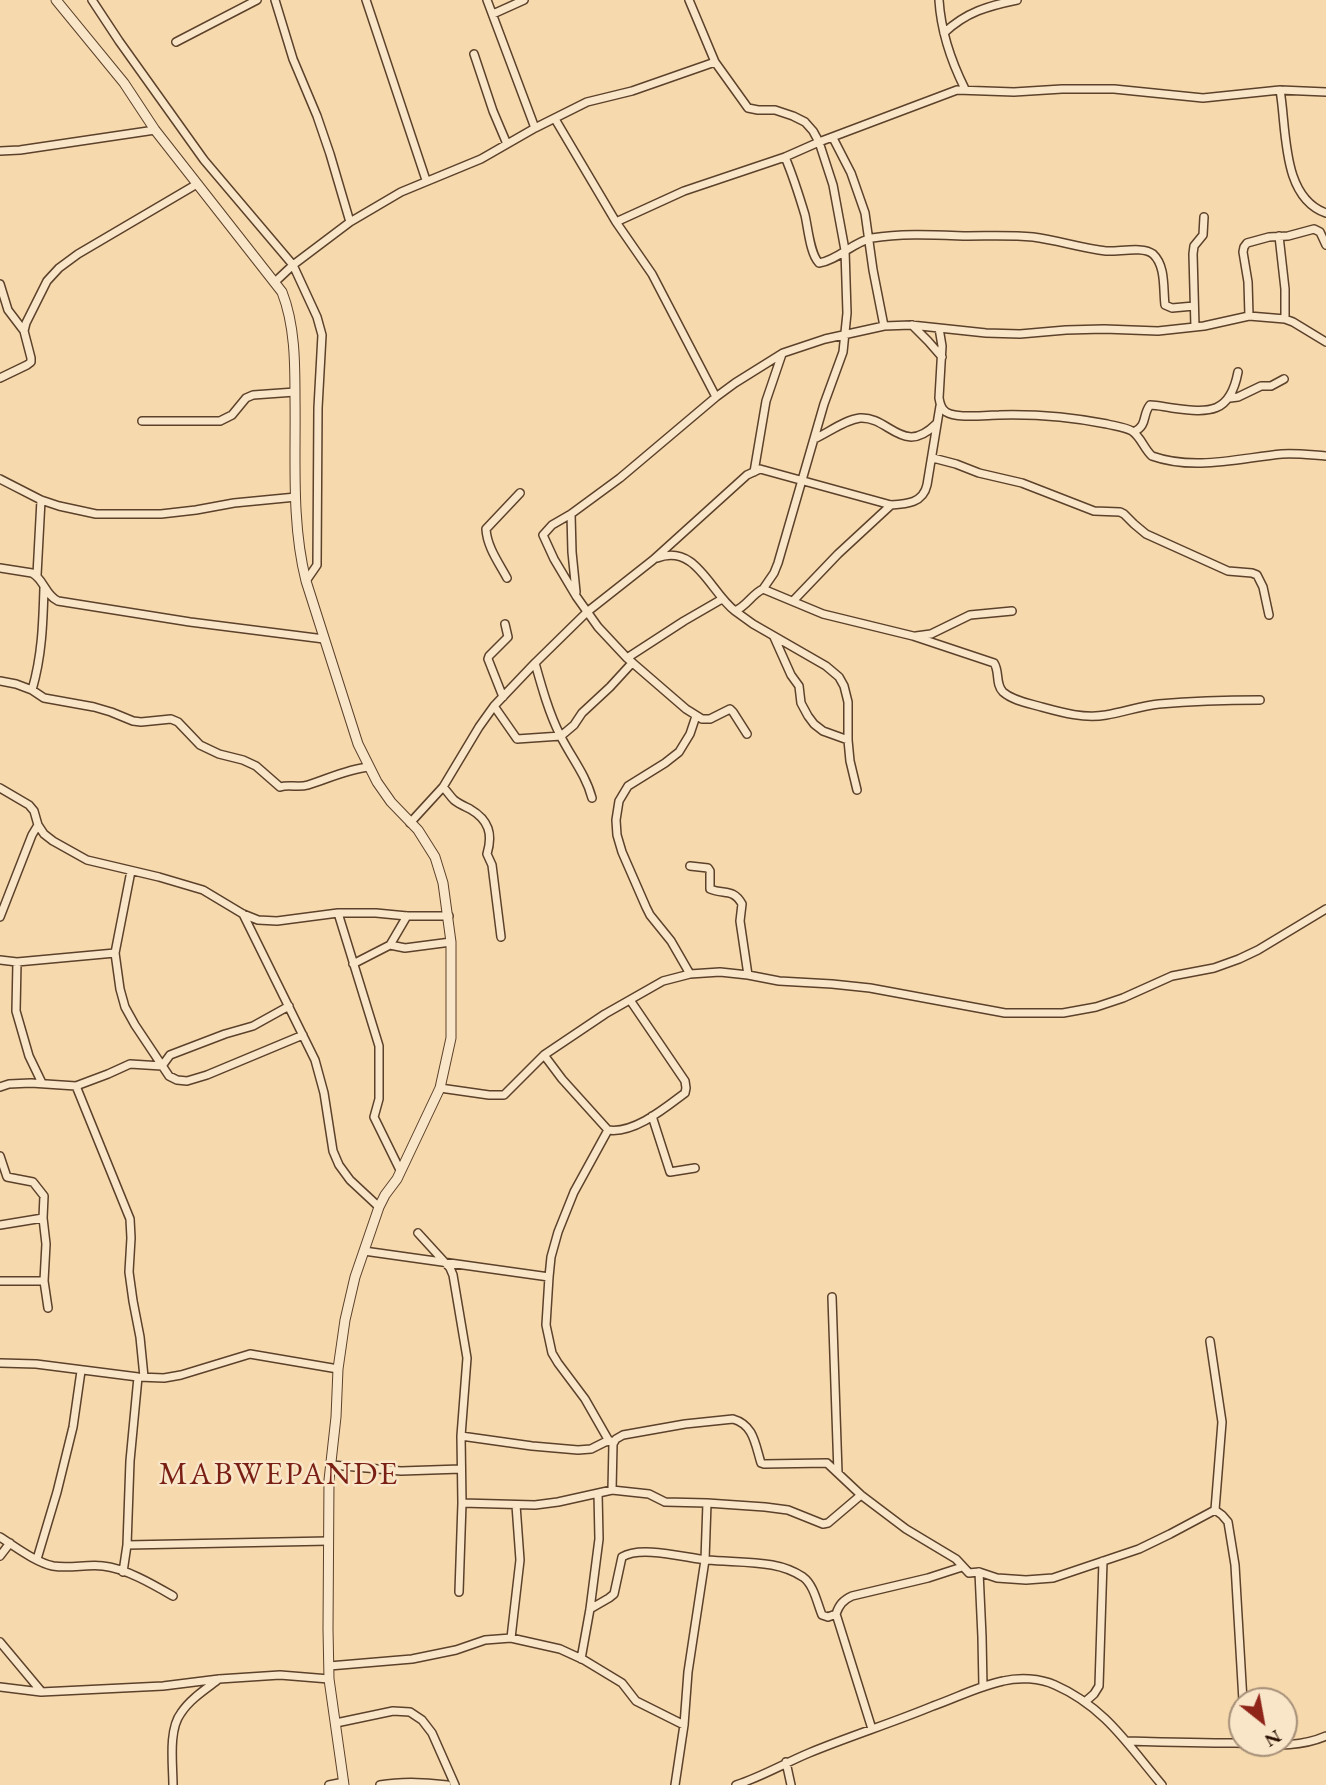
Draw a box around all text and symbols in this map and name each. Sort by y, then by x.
district label: MABWEPANDE [160,1456,398,1494]
north arrow [1228,1687,1298,1757]
text: N [1260,1724,1286,1753]

